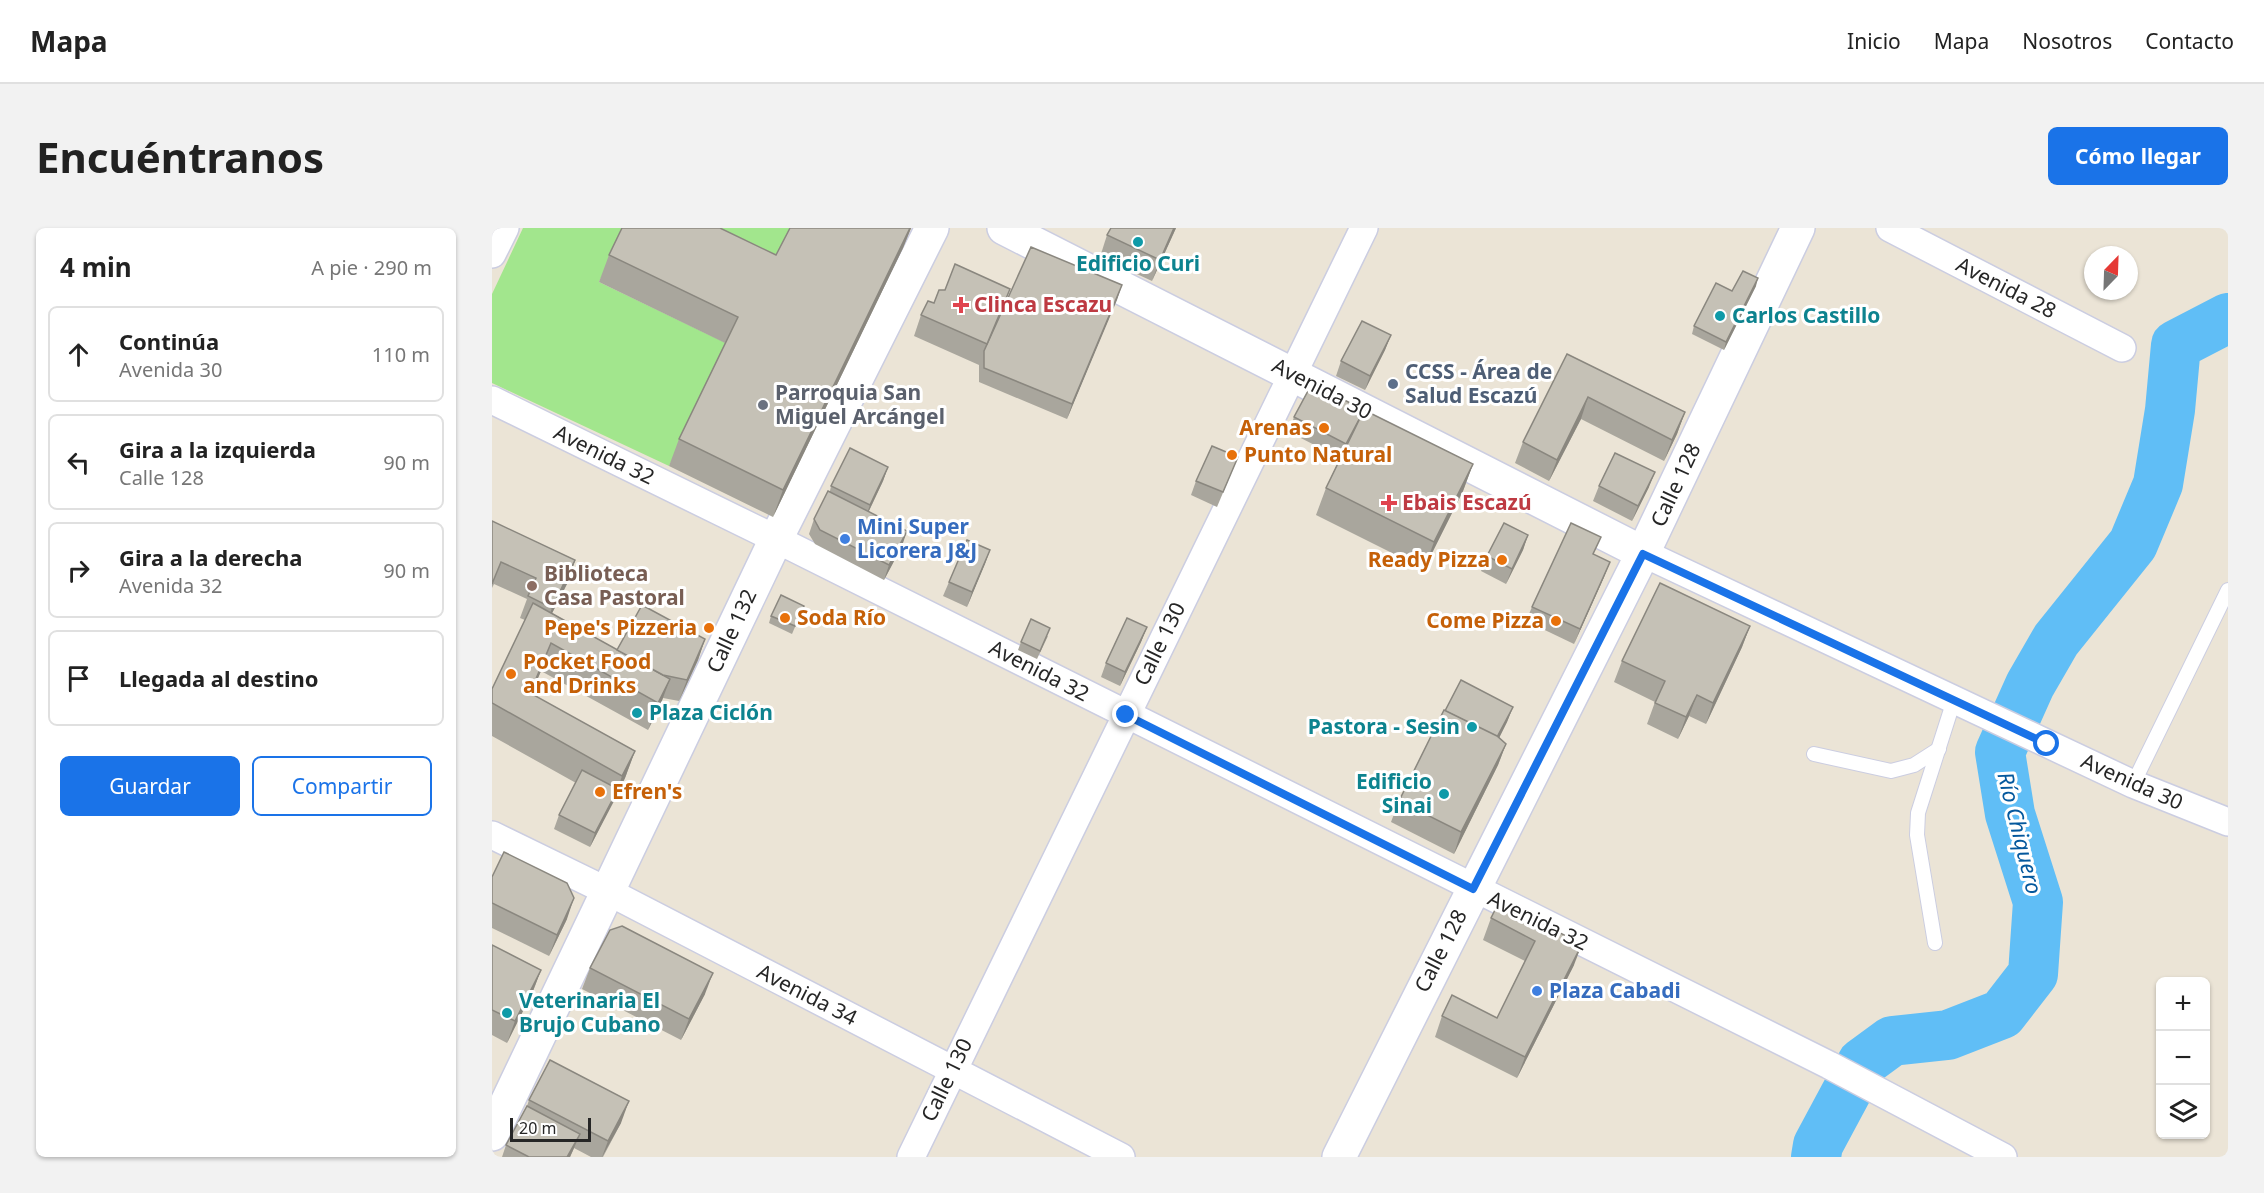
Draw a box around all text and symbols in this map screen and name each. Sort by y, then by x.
text: Mapa [30,22,108,60]
text: Inicio [1847,27,1901,55]
text: Mapa [1934,27,1989,55]
text: Nosotros [2022,27,2112,55]
text: Contacto [2145,27,2234,55]
button: Cómo llegar [2048,127,2228,185]
text: Encuéntranos [36,128,324,185]
marker: Edificio Curi [1131,235,1145,249]
north arrow [2084,246,2138,300]
text: 4 min [60,249,132,285]
place label: Edificio Curi [1076,249,1200,277]
street label: Avenida 28 [1952,250,2061,324]
text: A pie · 290 m [311,254,432,281]
place label: Clinca Escazu [974,290,1112,318]
marker: Clinca Escazu [952,296,970,314]
place label: Carlos Castillo [1732,301,1880,329]
marker: Carlos Castillo [1713,309,1727,323]
text: Continúa [119,326,219,356]
icon: ahead [62,338,95,371]
text: 110 m [372,341,430,368]
street label: Avenida 30 [1268,351,1377,425]
text: Avenida 30 [119,356,222,383]
place label: CCSS - Área de Salud Escazú [1405,357,1552,409]
marker: CCSS - Área de Salud Escazú [1386,377,1400,391]
place label: Parroquia San Miguel Arcángel [775,378,945,430]
marker: Parroquia San Miguel Arcángel [756,398,770,412]
place label: Arenas [1239,413,1312,441]
street label: Avenida 32 [550,418,659,490]
marker: Arenas [1317,421,1331,435]
text: Gira a la izquierda [119,434,316,464]
street label: Calle 128 [1644,438,1707,531]
place label: Punto Natural [1244,440,1392,468]
icon: left [62,446,95,479]
marker: Punto Natural [1225,448,1239,462]
text: 90 m [383,449,430,476]
text: Calle 128 [119,464,204,491]
place label: Ebais Escazú [1402,488,1532,516]
marker: Ebais Escazú [1380,494,1398,512]
place label: Mini Super Licorera J&J [857,512,977,564]
marker: Mini Super Licorera J&J [838,532,852,546]
text: Gira a la derecha [119,542,303,572]
place label: Ready Pizza [1368,545,1490,573]
marker: Ready Pizza [1495,553,1509,567]
icon: right [62,554,95,587]
text: 90 m [383,557,430,584]
place label: Biblioteca Casa Pastoral [544,559,685,611]
text: Avenida 32 [119,572,222,599]
marker: Biblioteca Casa Pastoral [525,579,539,593]
street label: Calle 132 [700,584,763,677]
street label: Calle 130 [1127,597,1191,690]
place label: Soda Río [797,603,886,631]
place label: Come Pizza [1426,606,1544,634]
marker: Soda Río [778,611,792,625]
place label: Pepe's Pizzeria [544,613,697,641]
marker: Come Pizza [1549,614,1563,628]
marker: Pepe's Pizzeria [702,621,716,635]
street label: Avenida 32 [985,633,1094,707]
place label: Pocket Food and Drinks [523,647,651,699]
icon: arrive [62,662,95,695]
text: Llegada al destino [119,663,319,693]
marker: Pocket Food and Drinks [504,667,518,681]
place label: Plaza Ciclón [649,698,773,726]
route end [1112,701,1138,727]
marker: Plaza Ciclón [630,706,644,720]
place label: Pastora - Sesin [1308,712,1460,740]
marker: Pastora - Sesin [1465,720,1479,734]
route start [2033,730,2059,756]
street label: Avenida 30 [2077,746,2188,816]
button: Guardar [60,756,240,816]
button: Compartir [252,756,432,816]
place label: Edificio Sinai [1356,767,1432,819]
water label: Río Chiquero [1991,769,2051,897]
place label: Efren's [612,777,682,805]
marker: Efren's [593,785,607,799]
marker: Edificio Sinai [1437,787,1451,801]
street label: Avenida 32 [1484,884,1593,956]
street label: Calle 128 [1407,904,1473,997]
street label: Avenida 34 [753,957,862,1031]
place label: Plaza Cabadi [1549,976,1681,1004]
map controls [2156,977,2210,1139]
button: + [2156,977,2210,1031]
marker: Plaza Cabadi [1530,984,1544,998]
place label: Veterinaria El Brujo Cubano [519,986,661,1038]
marker: Veterinaria El Brujo Cubano [500,1006,514,1020]
button: − [2156,1031,2210,1085]
street label: Calle 130 [914,1033,978,1126]
button: layers [2156,1085,2210,1139]
scale bar [510,1115,591,1142]
text: 20 m [519,1117,556,1139]

